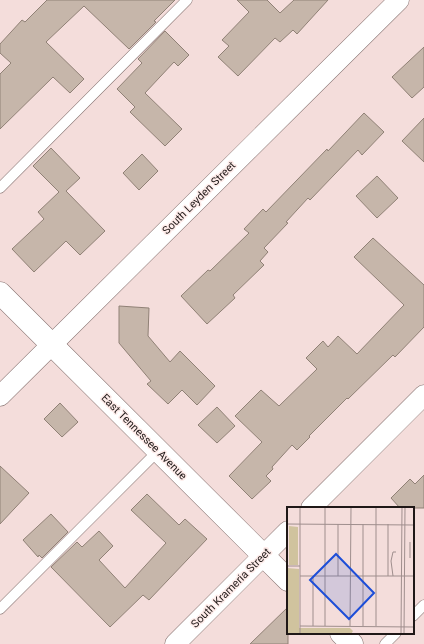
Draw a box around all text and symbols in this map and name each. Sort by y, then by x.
street label: South Leyden Street [160,158,239,237]
street label: East Tennessee Avenue [99,392,190,483]
inset map [287,507,414,634]
street label: South Krameria Street [188,545,274,631]

